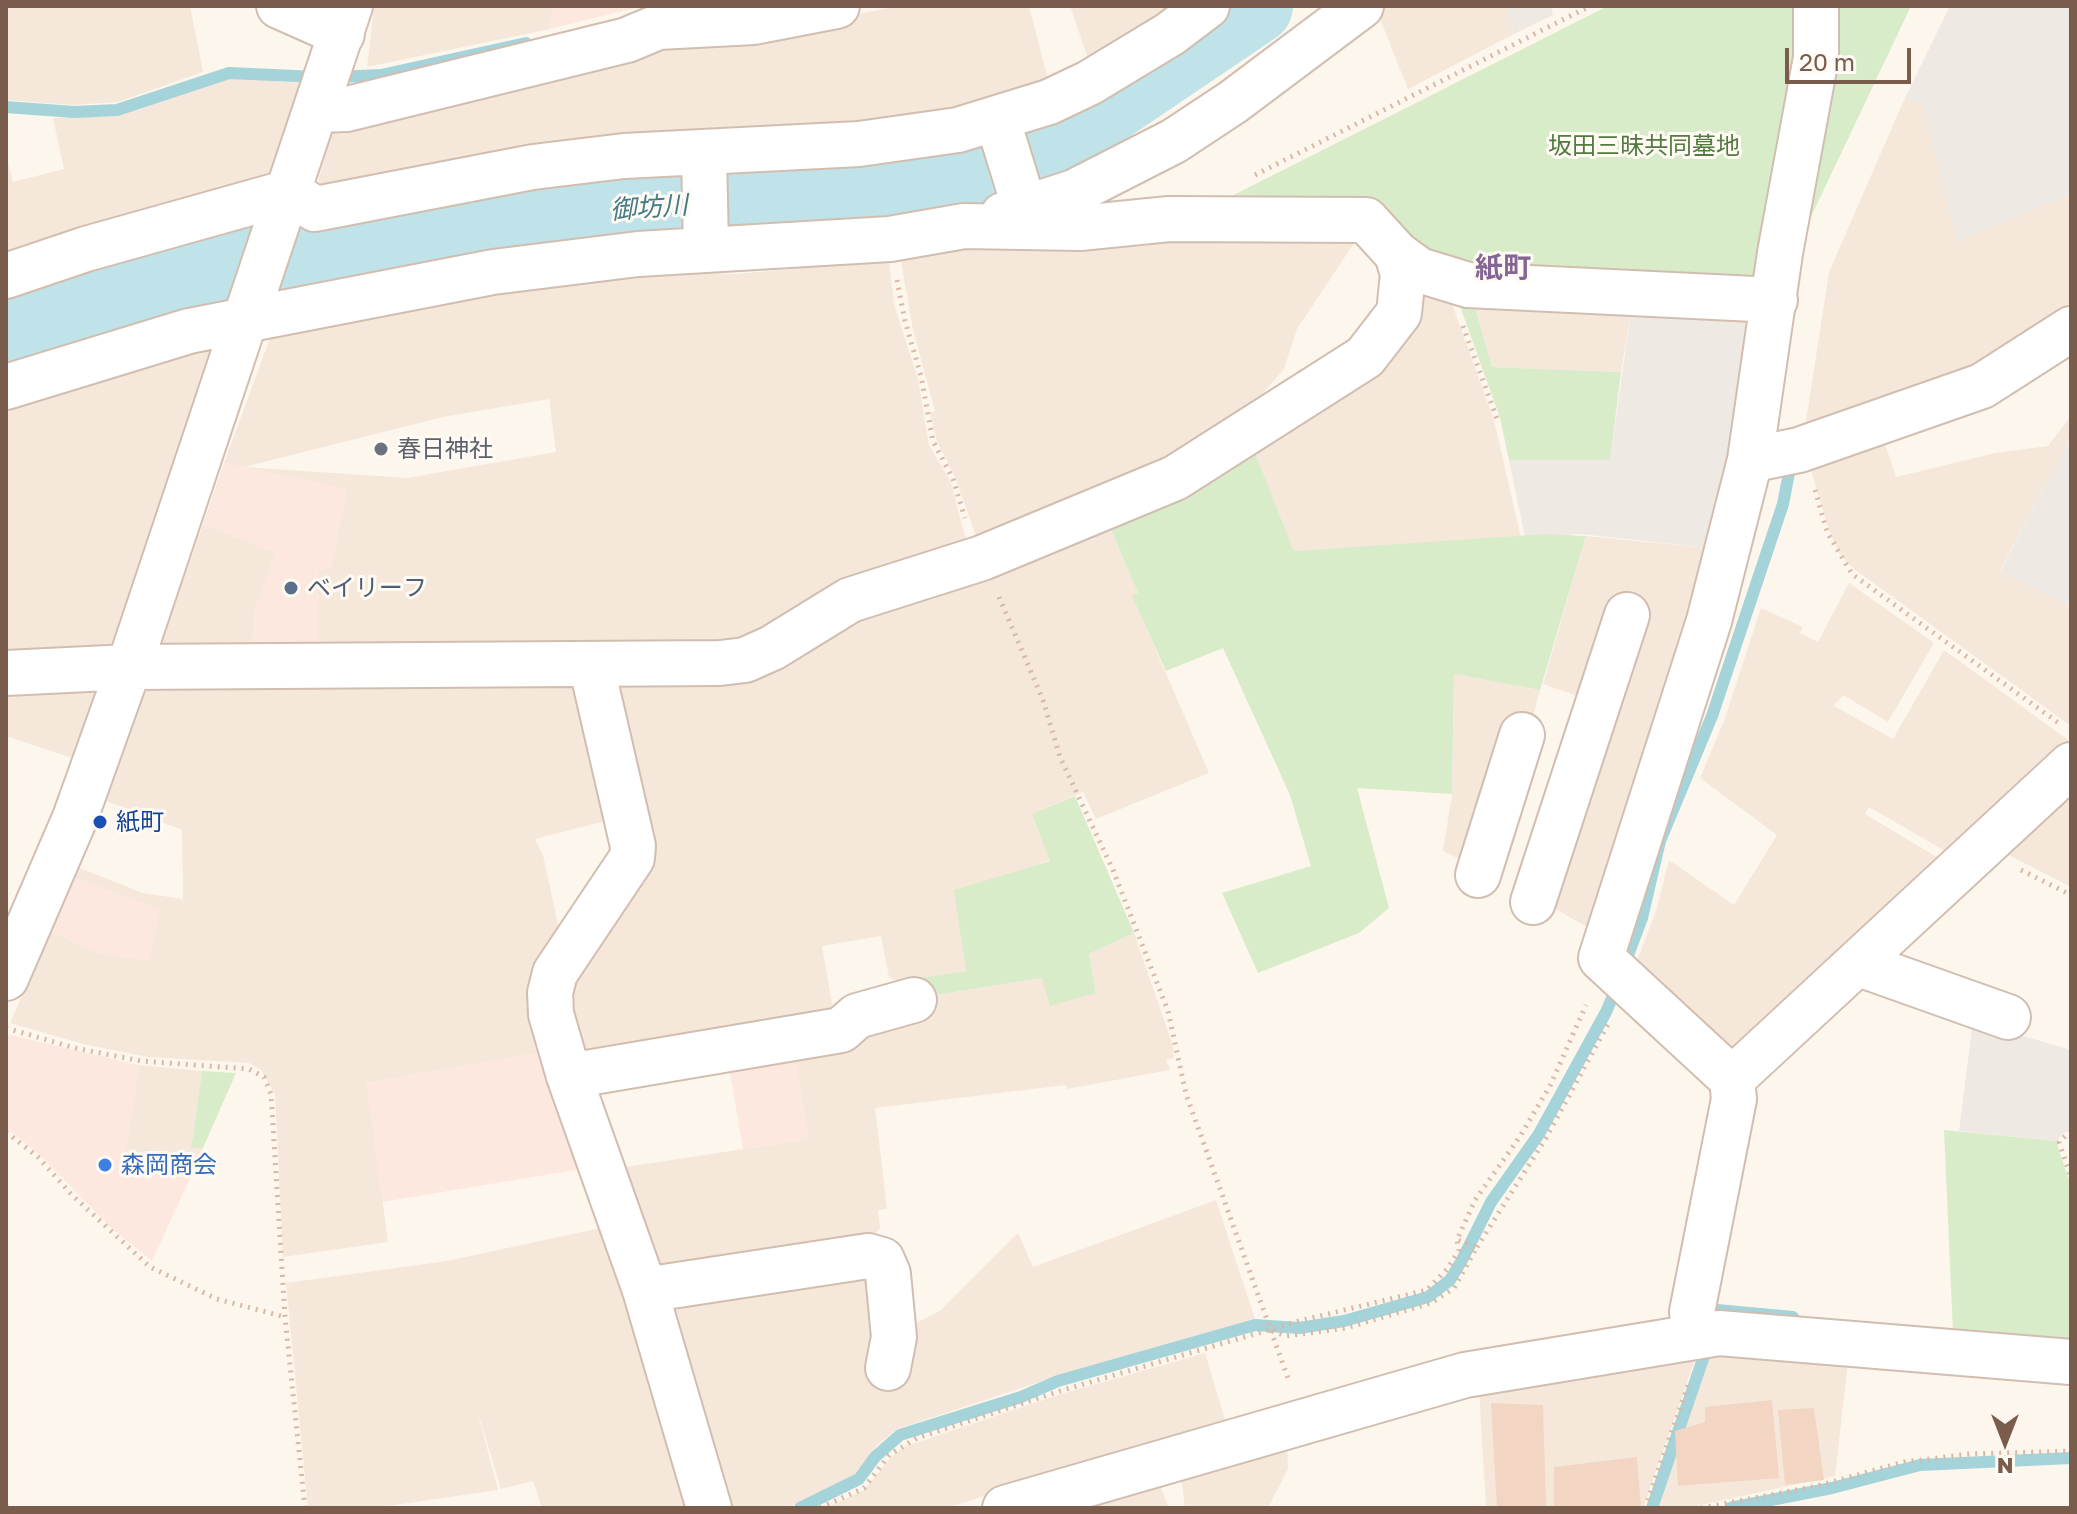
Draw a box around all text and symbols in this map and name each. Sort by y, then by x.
scale bar [1789,32,1915,82]
text: 20 m [1799,47,1855,76]
park label: 坂田三昧共同墓地 [1548,132,1740,160]
water label: 御坊川 [609,190,689,226]
district label: 紙町 [1475,251,1531,285]
place label: 春日神社 [397,435,493,463]
marker: 春日神社 [372,440,390,458]
place label: ベイリーフ [307,574,427,602]
marker: ベイリーフ [282,579,300,597]
place label: 紙町 [116,808,164,836]
marker: 紙町 [91,813,109,831]
place label: 森岡商会 [121,1151,217,1179]
marker: 森岡商会 [96,1156,114,1174]
north arrow [1965,1402,2045,1482]
text: N [1997,1453,2013,1480]

